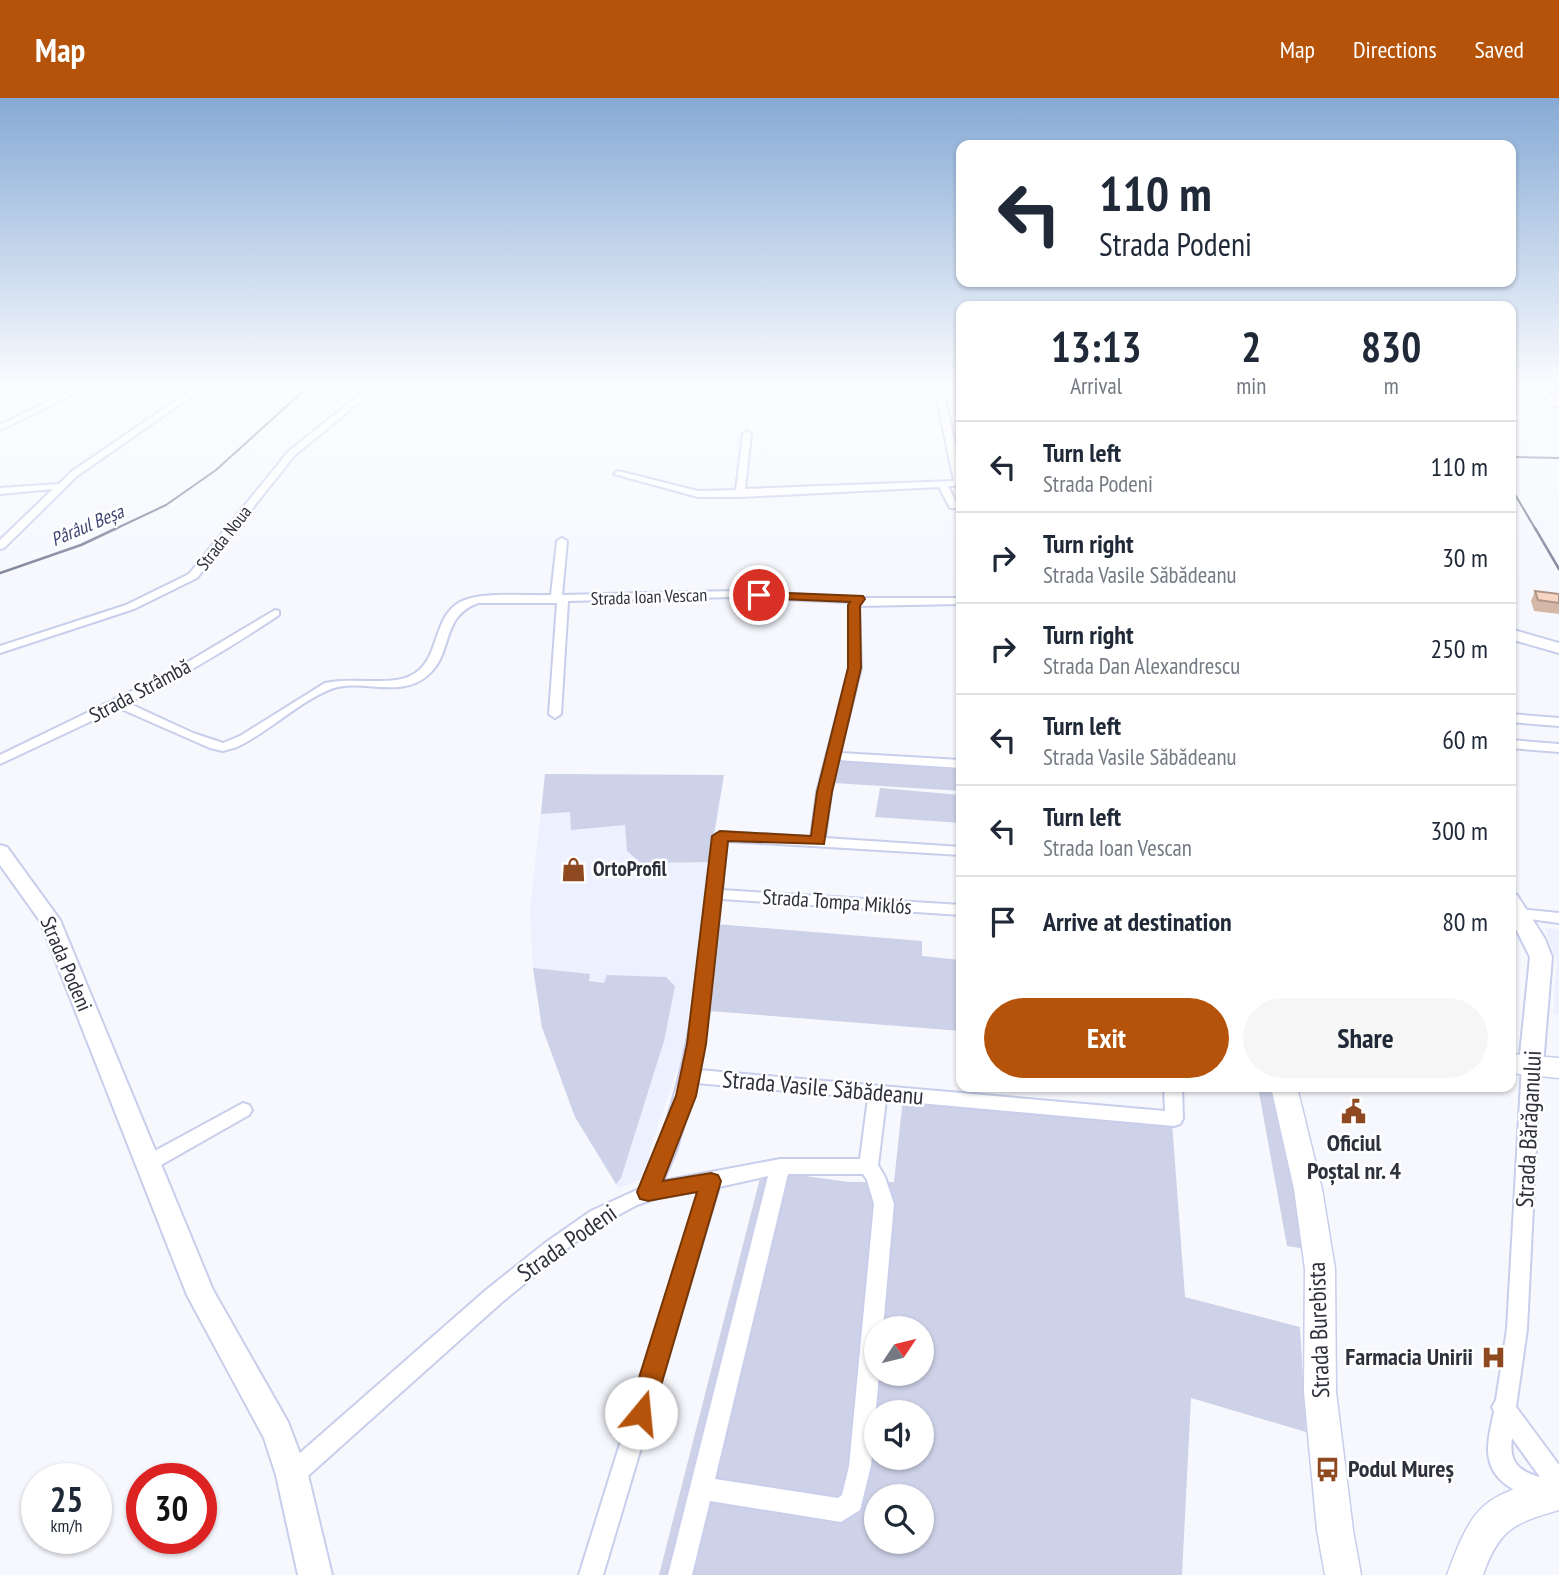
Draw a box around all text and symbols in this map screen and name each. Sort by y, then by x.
text: Map [35,28,85,71]
text: Map [1280,34,1315,65]
text: Directions [1353,34,1437,65]
text: Saved [1475,34,1524,65]
text: 110 m [1099,161,1212,225]
icon: left [984,168,1075,259]
text: Strada Podeni [1099,223,1252,265]
text: 13:13 [1051,319,1142,374]
text: 2 [1241,319,1261,374]
text: 830 [1361,319,1421,374]
text: Arrival [1070,371,1122,400]
text: min [1236,371,1266,400]
text: m [1384,371,1399,400]
text: Turn left [1043,436,1121,469]
icon: left [984,448,1022,486]
text: 110 m [1430,450,1488,483]
text: Strada Podeni [1043,469,1153,498]
water label: Pârâul Beșa [47,498,128,551]
street label: Strada Noua [191,501,256,575]
text: Turn right [1043,527,1134,560]
icon: right [984,539,1022,577]
text: 30 m [1442,541,1488,574]
text: Strada Vasile Săbădeanu [1043,560,1237,589]
pin [729,565,789,625]
icon: arrive [740,576,778,614]
street label: Strada Ioan Vescan [590,583,708,610]
text: Turn right [1043,618,1134,651]
icon: right [984,630,1022,668]
text: 250 m [1430,632,1488,665]
text: Strada Dan Alexandrescu [1043,651,1240,680]
street label: Strada Strâmbă [84,653,195,729]
text: Turn left [1043,709,1121,742]
icon: left [984,721,1022,759]
text: 60 m [1442,723,1488,756]
text: Strada Vasile Săbădeanu [1043,742,1237,771]
text: Turn left [1043,800,1121,833]
icon: left [984,812,1022,850]
text: 300 m [1430,814,1488,847]
text: Strada Ioan Vescan [1043,833,1192,862]
shop icon: OrtoProfil [559,855,587,883]
place label: OrtoProfil [593,855,667,882]
street label: Strada Tompa Miklós [762,883,913,920]
icon: arrive [984,903,1022,941]
text: Arrive at destination [1043,905,1232,938]
text: 80 m [1442,905,1488,938]
street label: Strada Podeni [34,912,98,1015]
button: Exit [984,998,1229,1078]
button: Share [1243,998,1488,1078]
street label: Strada Bărăganului [1509,1050,1548,1208]
street label: Strada Vasile Săbădeanu [721,1063,925,1112]
public building icon: Oficiul Poștal nr. 4 [1340,1098,1368,1126]
place label: Oficiul Poștal nr. 4 [1307,1127,1402,1186]
street label: Strada Podeni [511,1197,623,1288]
street label: Strada Burebista [1301,1261,1336,1399]
north arrow [864,1316,934,1386]
map controls [864,1316,934,1554]
place label: Farmacia Unirii [1345,1341,1473,1372]
hospital icon: Farmacia Unirii [1479,1343,1507,1371]
position arrow [604,1376,678,1450]
button: sound [864,1400,934,1470]
place label: Podul Mureș [1348,1453,1454,1484]
bus stop icon: Podul Mureș [1314,1455,1342,1483]
speed limit sign: 30 [126,1463,217,1554]
text: 25 [50,1476,83,1522]
button: search [864,1484,934,1554]
text: km/h [51,1514,82,1537]

